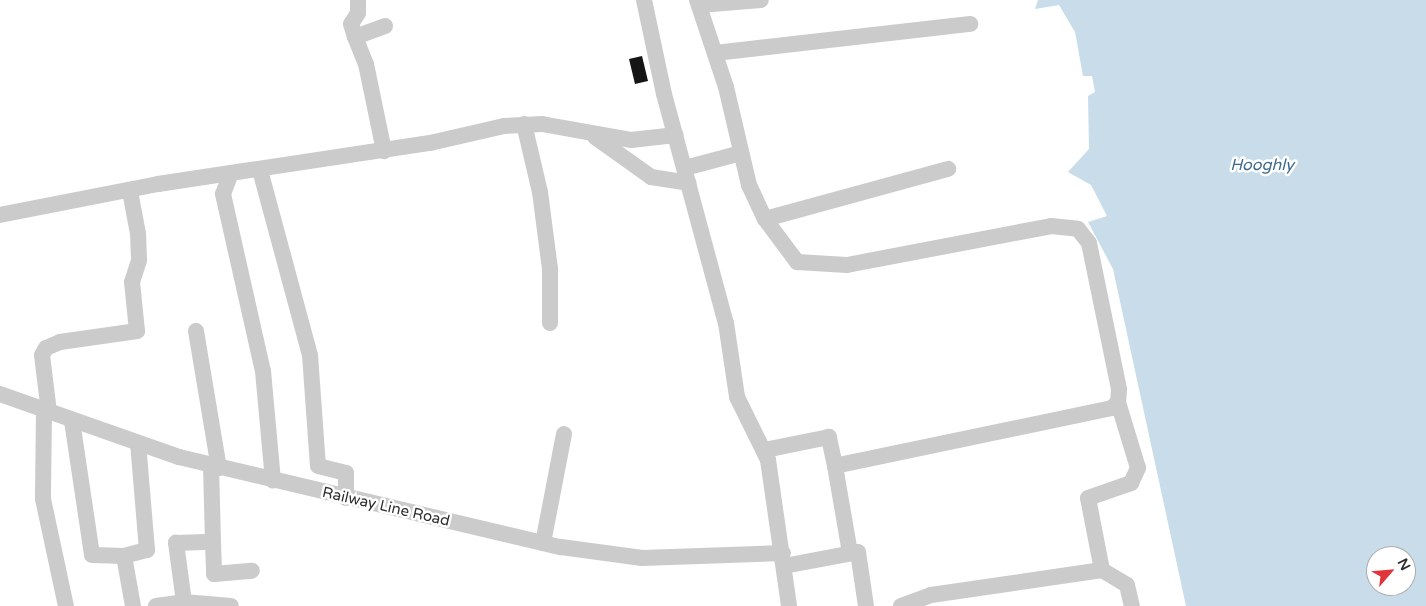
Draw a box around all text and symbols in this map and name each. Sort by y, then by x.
water label: Hooghly [1230,155,1294,175]
street label: Railway Line Road [321,484,451,530]
north arrow [1366,546,1416,596]
text: N [1394,556,1414,573]

